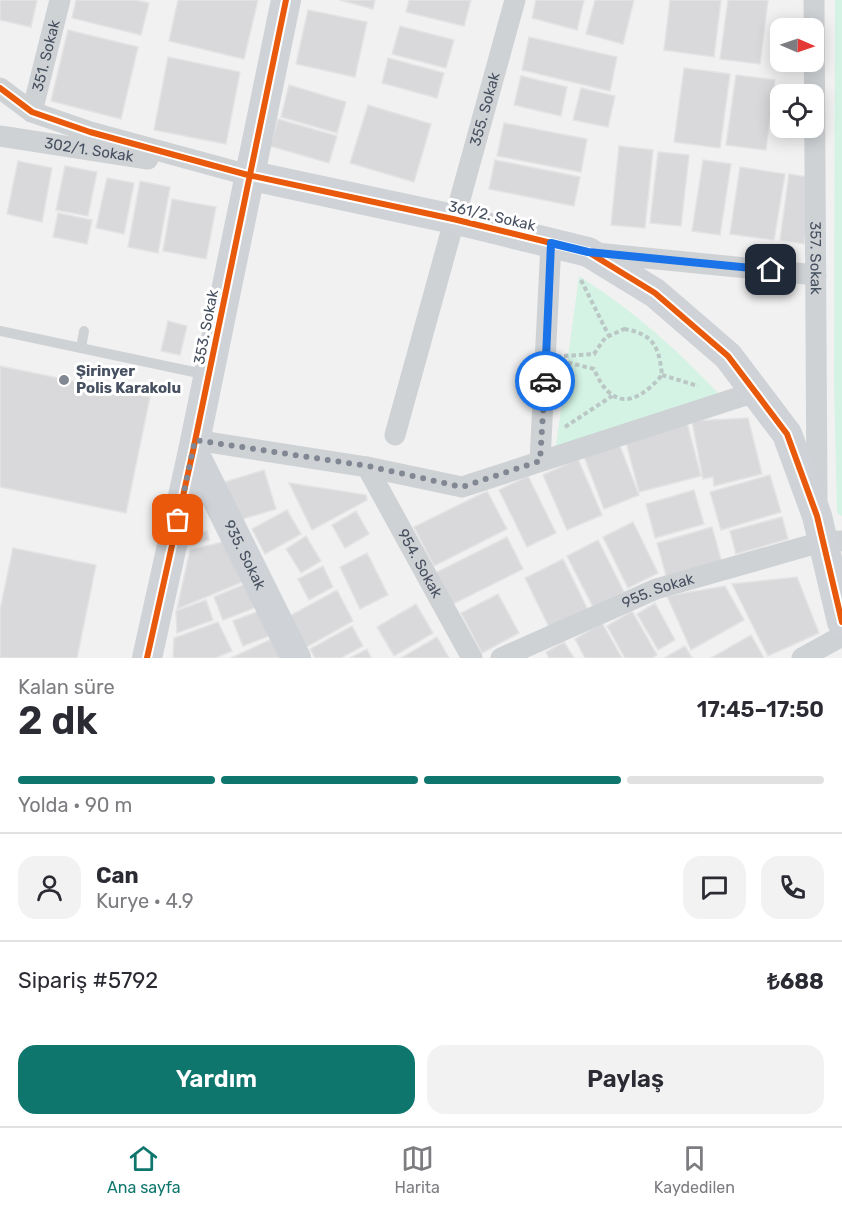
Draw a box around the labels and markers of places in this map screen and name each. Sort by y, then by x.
pin [745,244,796,295]
place label: Şirinyer Polis Karakolu [76,362,181,397]
marker: Şirinyer Polis Karakolu [57,373,71,387]
pin [152,494,203,545]

